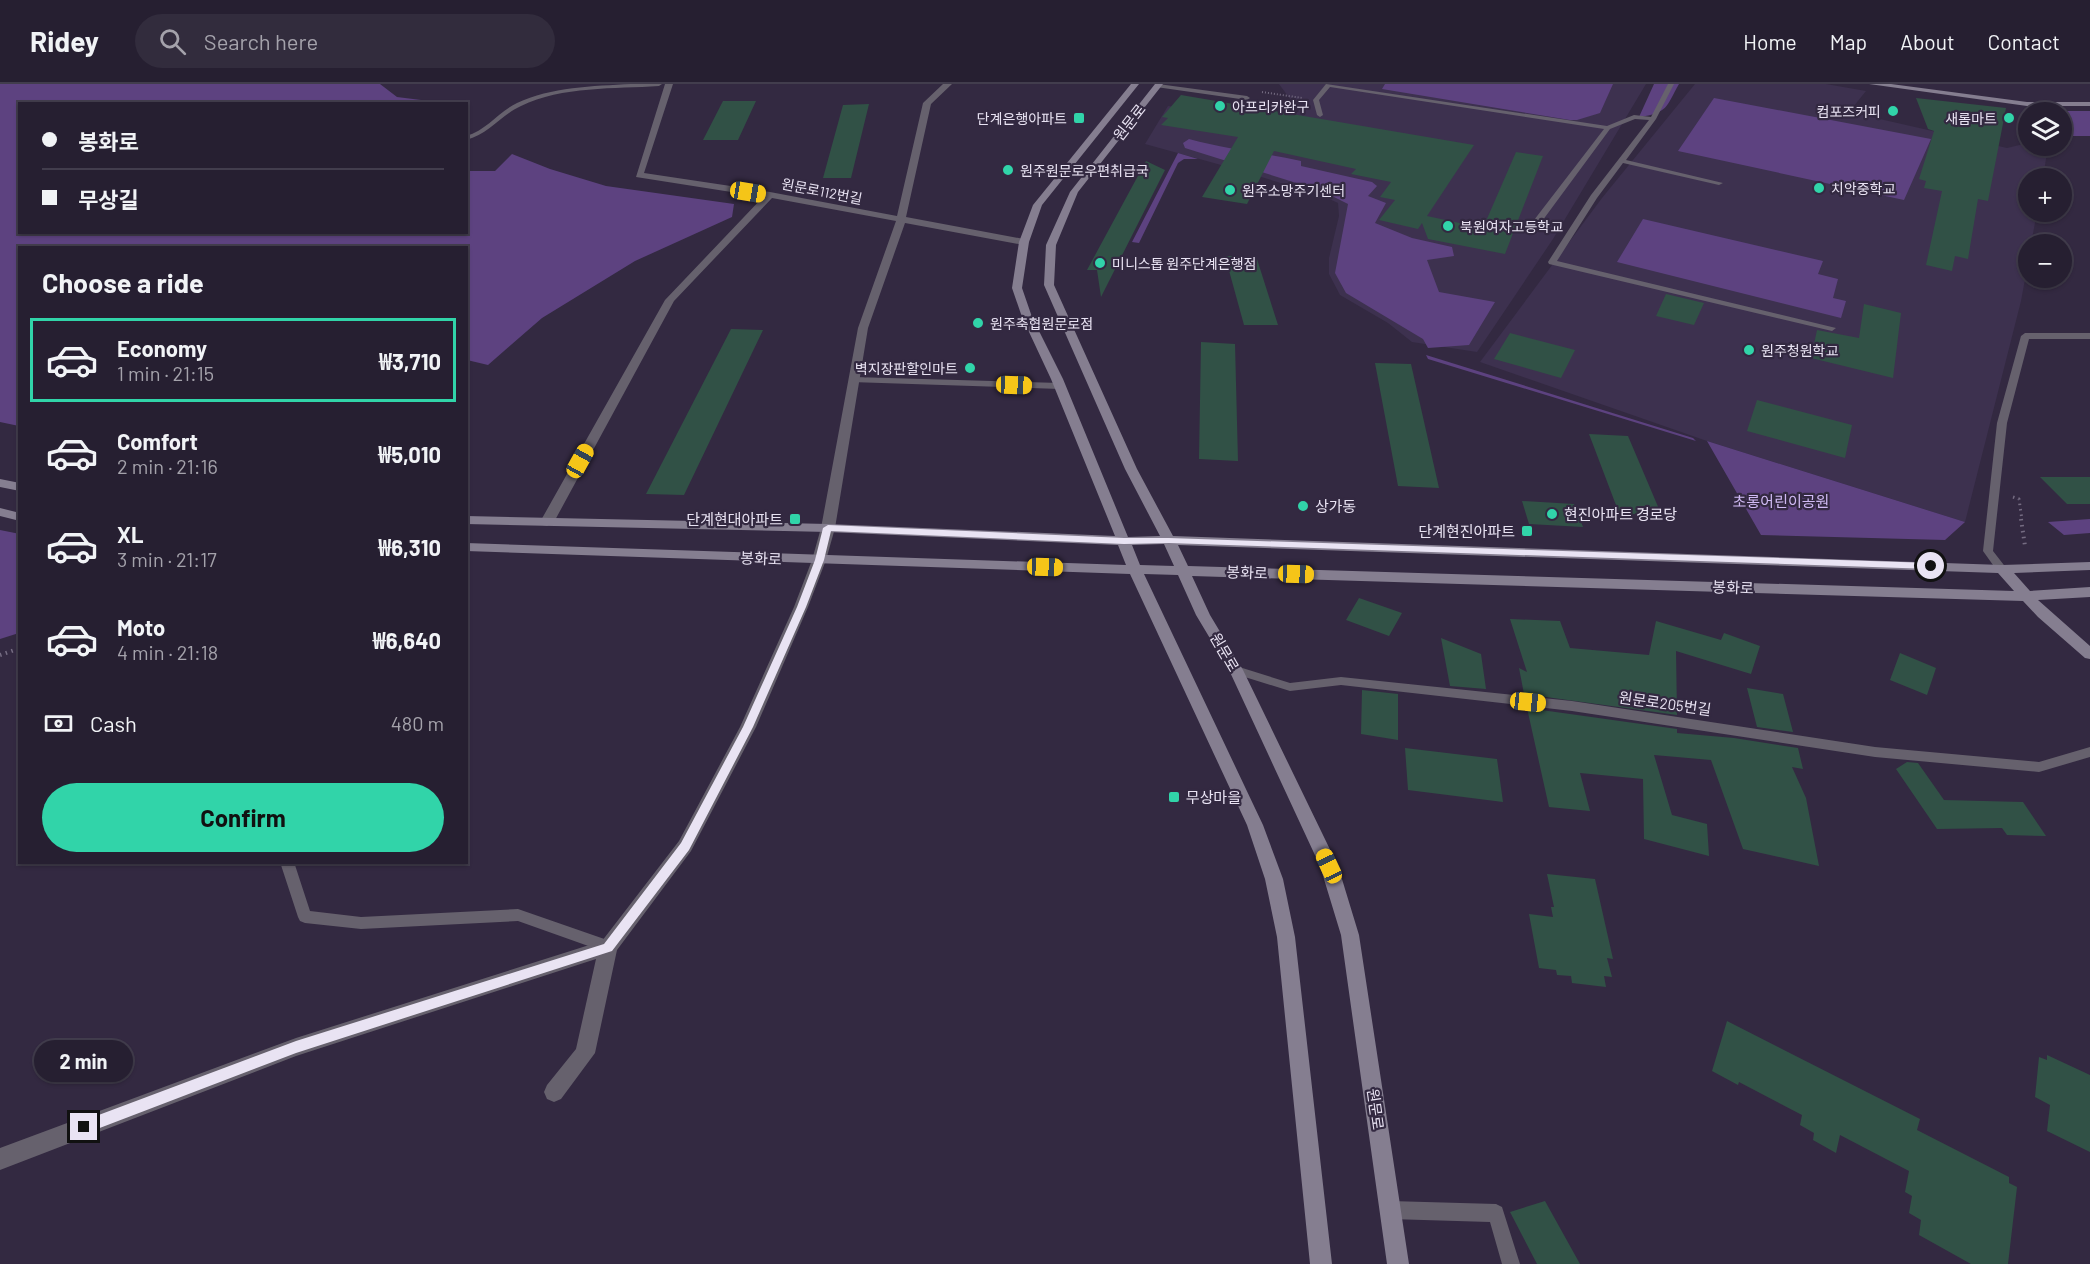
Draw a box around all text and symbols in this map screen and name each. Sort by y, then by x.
search box [135,14,555,68]
text: Ridey [30,24,99,58]
icon: search [156,25,189,58]
text: Search here [204,28,318,54]
text: Home [1743,29,1797,54]
text: Map [1830,29,1867,54]
text: About [1900,29,1955,54]
text: Contact [1988,29,2060,54]
place label: 아프리카완구 [1232,98,1309,115]
marker: 아프리카완구 [1213,99,1227,113]
street label: 원문로 [1109,100,1149,144]
map controls [2018,102,2072,288]
button: layers [2018,102,2072,156]
place label: 컴포즈커피 [1817,103,1881,120]
marker: 컴포즈커피 [1886,104,1900,118]
place label: 단계은행아파트 [977,110,1067,127]
place label: 새롬마트 [1945,110,1997,127]
marker: 단계은행아파트 [1072,111,1086,125]
marker: 새롬마트 [2002,111,2016,125]
text: 봉화로 [78,128,139,154]
place label: 원주원문로우편취급국 [1020,162,1149,179]
marker: 원주원문로우편취급국 [1001,163,1015,177]
button: + [2018,168,2072,222]
street label: 원문로112번길 [780,175,864,207]
car [729,180,767,204]
place label: 치악중학교 [1831,180,1896,197]
marker: 치악중학교 [1812,181,1826,195]
place label: 원주소망주기센터 [1242,182,1345,199]
marker: 원주소망주기센터 [1223,183,1237,197]
text: 무상길 [78,186,139,212]
place label: 북원여자고등학교 [1460,218,1563,235]
marker: 북원여자고등학교 [1441,219,1455,233]
button: − [2018,234,2072,288]
place label: 미니스톱 원주단계은행점 [1112,255,1256,272]
marker: 미니스톱 원주단계은행점 [1093,256,1107,270]
text: Choose a ride [42,266,204,298]
place label: 원주축협원문로점 [990,315,1093,332]
marker: 원주축협원문로점 [971,316,985,330]
icon: car [45,333,99,387]
text: Economy [117,335,207,361]
place label: 원주청원학교 [1761,342,1838,359]
marker: 원주청원학교 [1742,343,1756,357]
text: ₩3,710 [379,348,441,374]
place label: 벽지장판할인마트 [855,360,958,377]
text: 1 min · 21:15 [117,361,214,385]
marker: 벽지장판할인마트 [963,361,977,375]
car [996,375,1032,395]
icon: car [45,426,99,480]
text: Comfort [117,428,198,454]
text: ₩5,010 [378,441,441,467]
car [563,441,597,481]
text: 2 min · 21:16 [117,454,218,478]
park label: 초롱어린이공원 [1733,492,1829,510]
place label: 상가동 [1315,497,1356,515]
marker: 상가동 [1296,499,1310,513]
place label: 현진아파트 경로당 [1564,505,1678,523]
marker: 현진아파트 경로당 [1545,507,1559,521]
place label: 단계현대아파트 [686,510,783,528]
marker: 단계현대아파트 [788,512,802,526]
icon: car [45,519,99,573]
text: XL [117,521,143,547]
place label: 단계현진아파트 [1418,522,1515,540]
marker: 단계현진아파트 [1520,524,1534,538]
text: ₩6,310 [378,534,441,560]
text: 3 min · 21:17 [117,547,217,571]
street label: 봉화로 [740,548,782,568]
route start [1917,552,1944,579]
car [1027,557,1063,577]
street label: 봉화로 [1226,562,1268,582]
car [1278,564,1314,584]
street label: 봉화로 [1712,577,1754,597]
icon: car [45,612,99,666]
text: Moto [117,614,165,640]
text: ₩6,640 [373,627,441,653]
street label: 원문로 [1207,630,1243,674]
text: 4 min · 21:18 [117,640,218,664]
street label: 원문로205번길 [1618,688,1712,718]
car [1509,691,1547,713]
icon: cash [42,707,75,740]
text: Cash [90,710,137,736]
text: 480 m [391,711,444,735]
button: Confirm [42,783,444,852]
place label: 무상마을 [1186,788,1241,806]
marker: 무상마을 [1167,790,1181,804]
car [1313,846,1345,886]
callout: 2 min [34,1040,134,1082]
text: 2 min [60,1049,107,1073]
street label: 원문로 [1364,1087,1388,1131]
route end [70,1113,97,1140]

